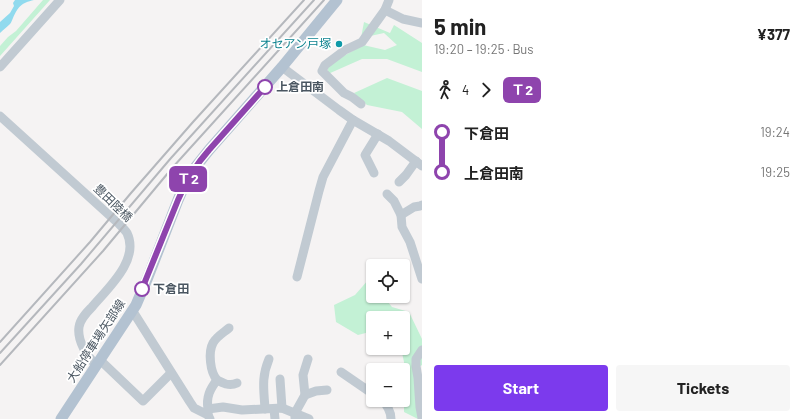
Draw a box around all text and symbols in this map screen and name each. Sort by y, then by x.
text: 5 min [434,13,486,39]
text: ¥377 [757,25,790,43]
place label: オセアン戸塚 [259,36,331,50]
marker: オセアン戸塚 [334,39,344,49]
text: 19:20 – 19:25 · Bus [434,41,534,57]
marker: 上倉田南 [257,79,273,95]
place label: 上倉田南 [276,79,324,93]
icon: walk [434,79,456,101]
icon: forward [475,79,497,101]
text: Ｔ2 [511,81,533,98]
text: 4 [462,82,469,98]
text: 下倉田 [464,124,509,142]
text: 19:24 [760,124,790,140]
text: 上倉田南 [464,164,524,182]
text: 19:25 [761,164,790,180]
line badge: Ｔ2 [170,166,206,192]
text: Ｔ2 [177,170,199,187]
street label: 豊田陸橋 [92,181,136,224]
map controls [366,259,410,407]
button: locate [366,259,410,303]
marker: 下倉田 [134,281,150,297]
place label: 下倉田 [153,281,189,295]
street label: 大船停車場矢部線 [63,296,127,385]
button: + [366,311,410,355]
button: − [366,363,410,407]
button: Start [434,365,608,411]
button: Tickets [616,365,790,411]

